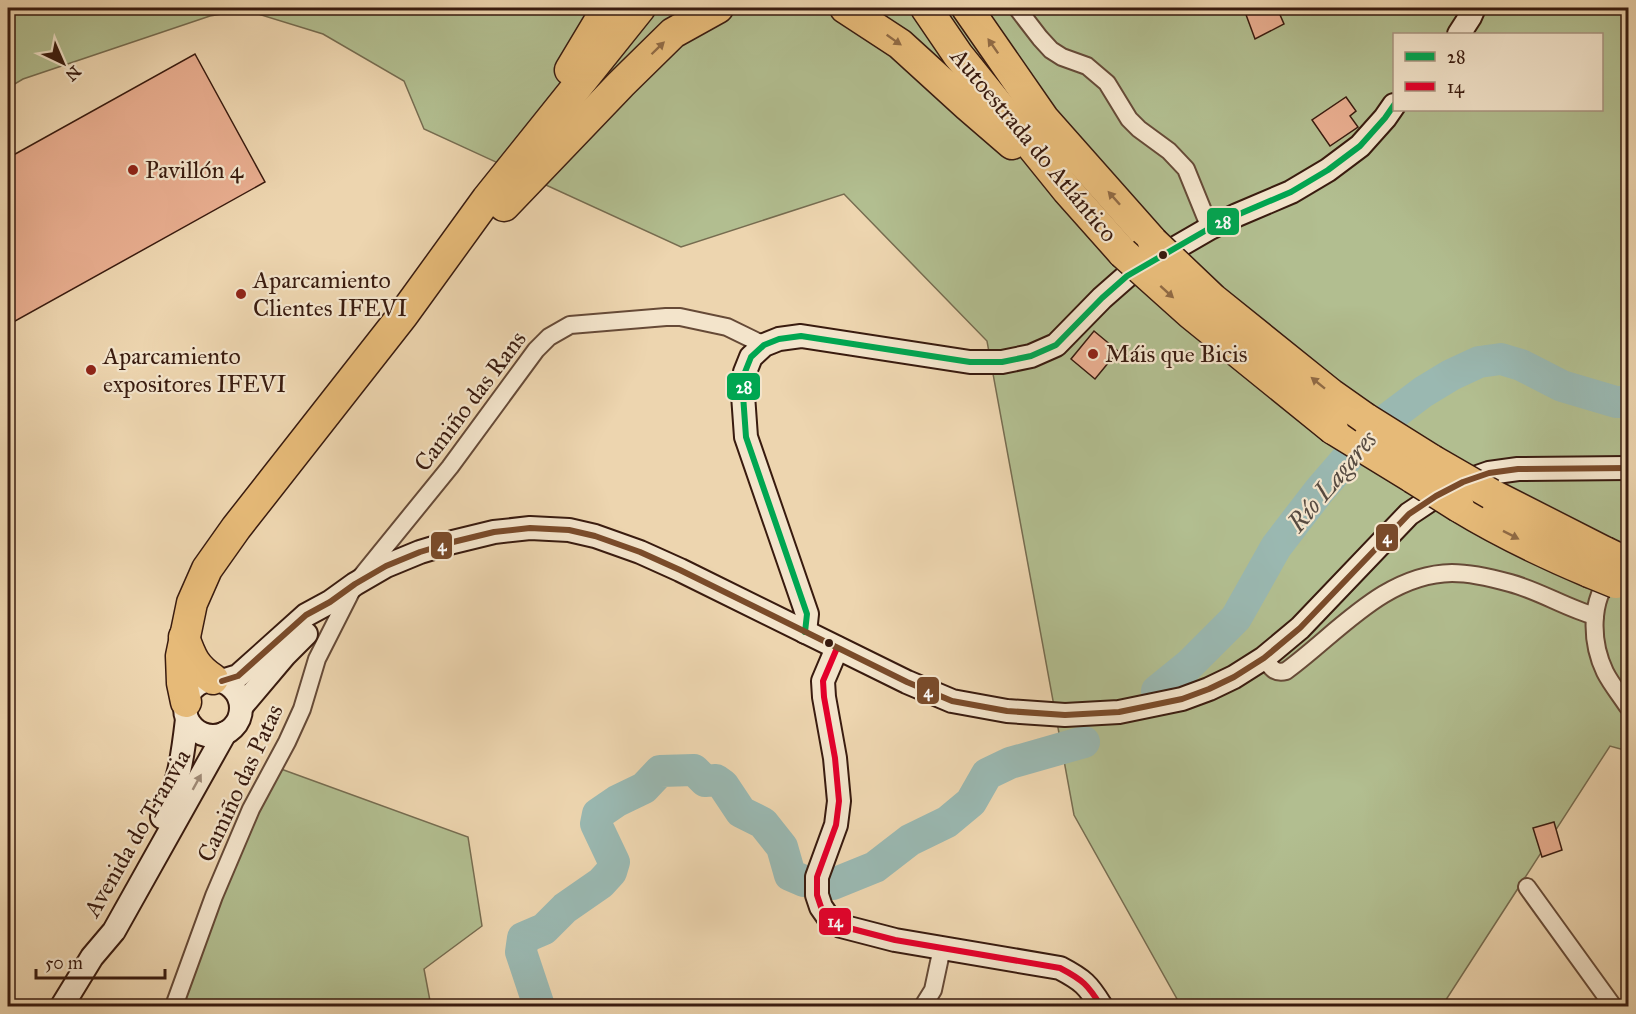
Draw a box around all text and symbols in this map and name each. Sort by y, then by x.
north arrow [33,33,93,93]
legend [1393,33,1603,111]
one-way arrow [885,34,901,46]
one-way arrow [987,38,999,54]
street label: Autoestrada do Atlántico [943,41,1124,248]
one-way arrow [650,42,664,56]
text: 28 [1447,46,1465,68]
text: N [61,62,85,85]
text: 14 [1447,76,1465,98]
place label: Pavillón 4 [145,155,244,185]
marker: Pavillón 4 [126,163,140,177]
one-way arrow [1108,191,1121,206]
line badge: 28 [1206,207,1240,236]
text: 28 [1215,213,1231,232]
unlabelled marker [1157,249,1169,261]
place label: Aparcamiento Clientes IFEVI [252,265,408,323]
one-way arrow [1159,285,1174,299]
marker: Aparcamiento Clientes IFEVI [234,287,248,301]
street label: Camiño das Rans [407,325,533,477]
place label: Máis que Bicis [1105,339,1248,369]
place label: Aparcamiento expositores IFEVI [102,341,286,399]
marker: Máis que Bicis [1086,347,1100,361]
marker: Aparcamiento expositores IFEVI [84,363,98,377]
line badge: 28 [726,372,761,401]
one-way arrow [1310,377,1326,390]
text: 28 [736,378,752,397]
water label: Río Lagares [1280,423,1384,539]
line badge: 4 [1375,523,1399,552]
text: 4 [1383,528,1393,548]
one-way arrow [1502,530,1519,540]
line badge: 4 [430,531,453,560]
text: 4 [438,536,448,556]
unlabelled marker [823,637,835,649]
line badge: 4 [916,676,940,705]
text: 4 [924,682,934,702]
street label: Camiño das Patas [190,699,290,867]
street label: Avenida do Tranvia [76,743,198,923]
one-way arrow [192,773,202,790]
line badge: 14 [818,907,852,936]
text: 14 [827,912,844,932]
scale bar [36,942,165,980]
text: 50 m [45,952,83,974]

